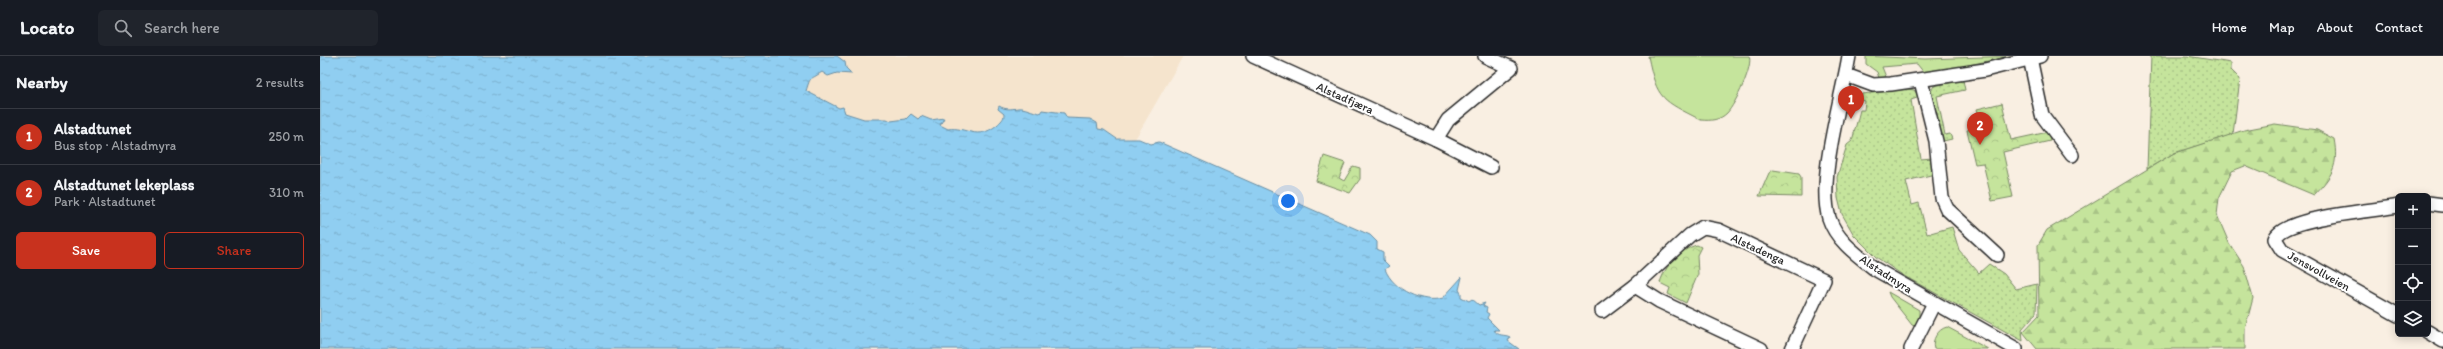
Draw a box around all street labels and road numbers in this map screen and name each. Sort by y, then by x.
street label: Alstadfjæra [1314,79,1376,117]
street label: Alstadenga [1729,230,1788,268]
street label: Jensvollveien [2285,248,2353,294]
street label: Alstadmyra [1857,252,1915,296]

